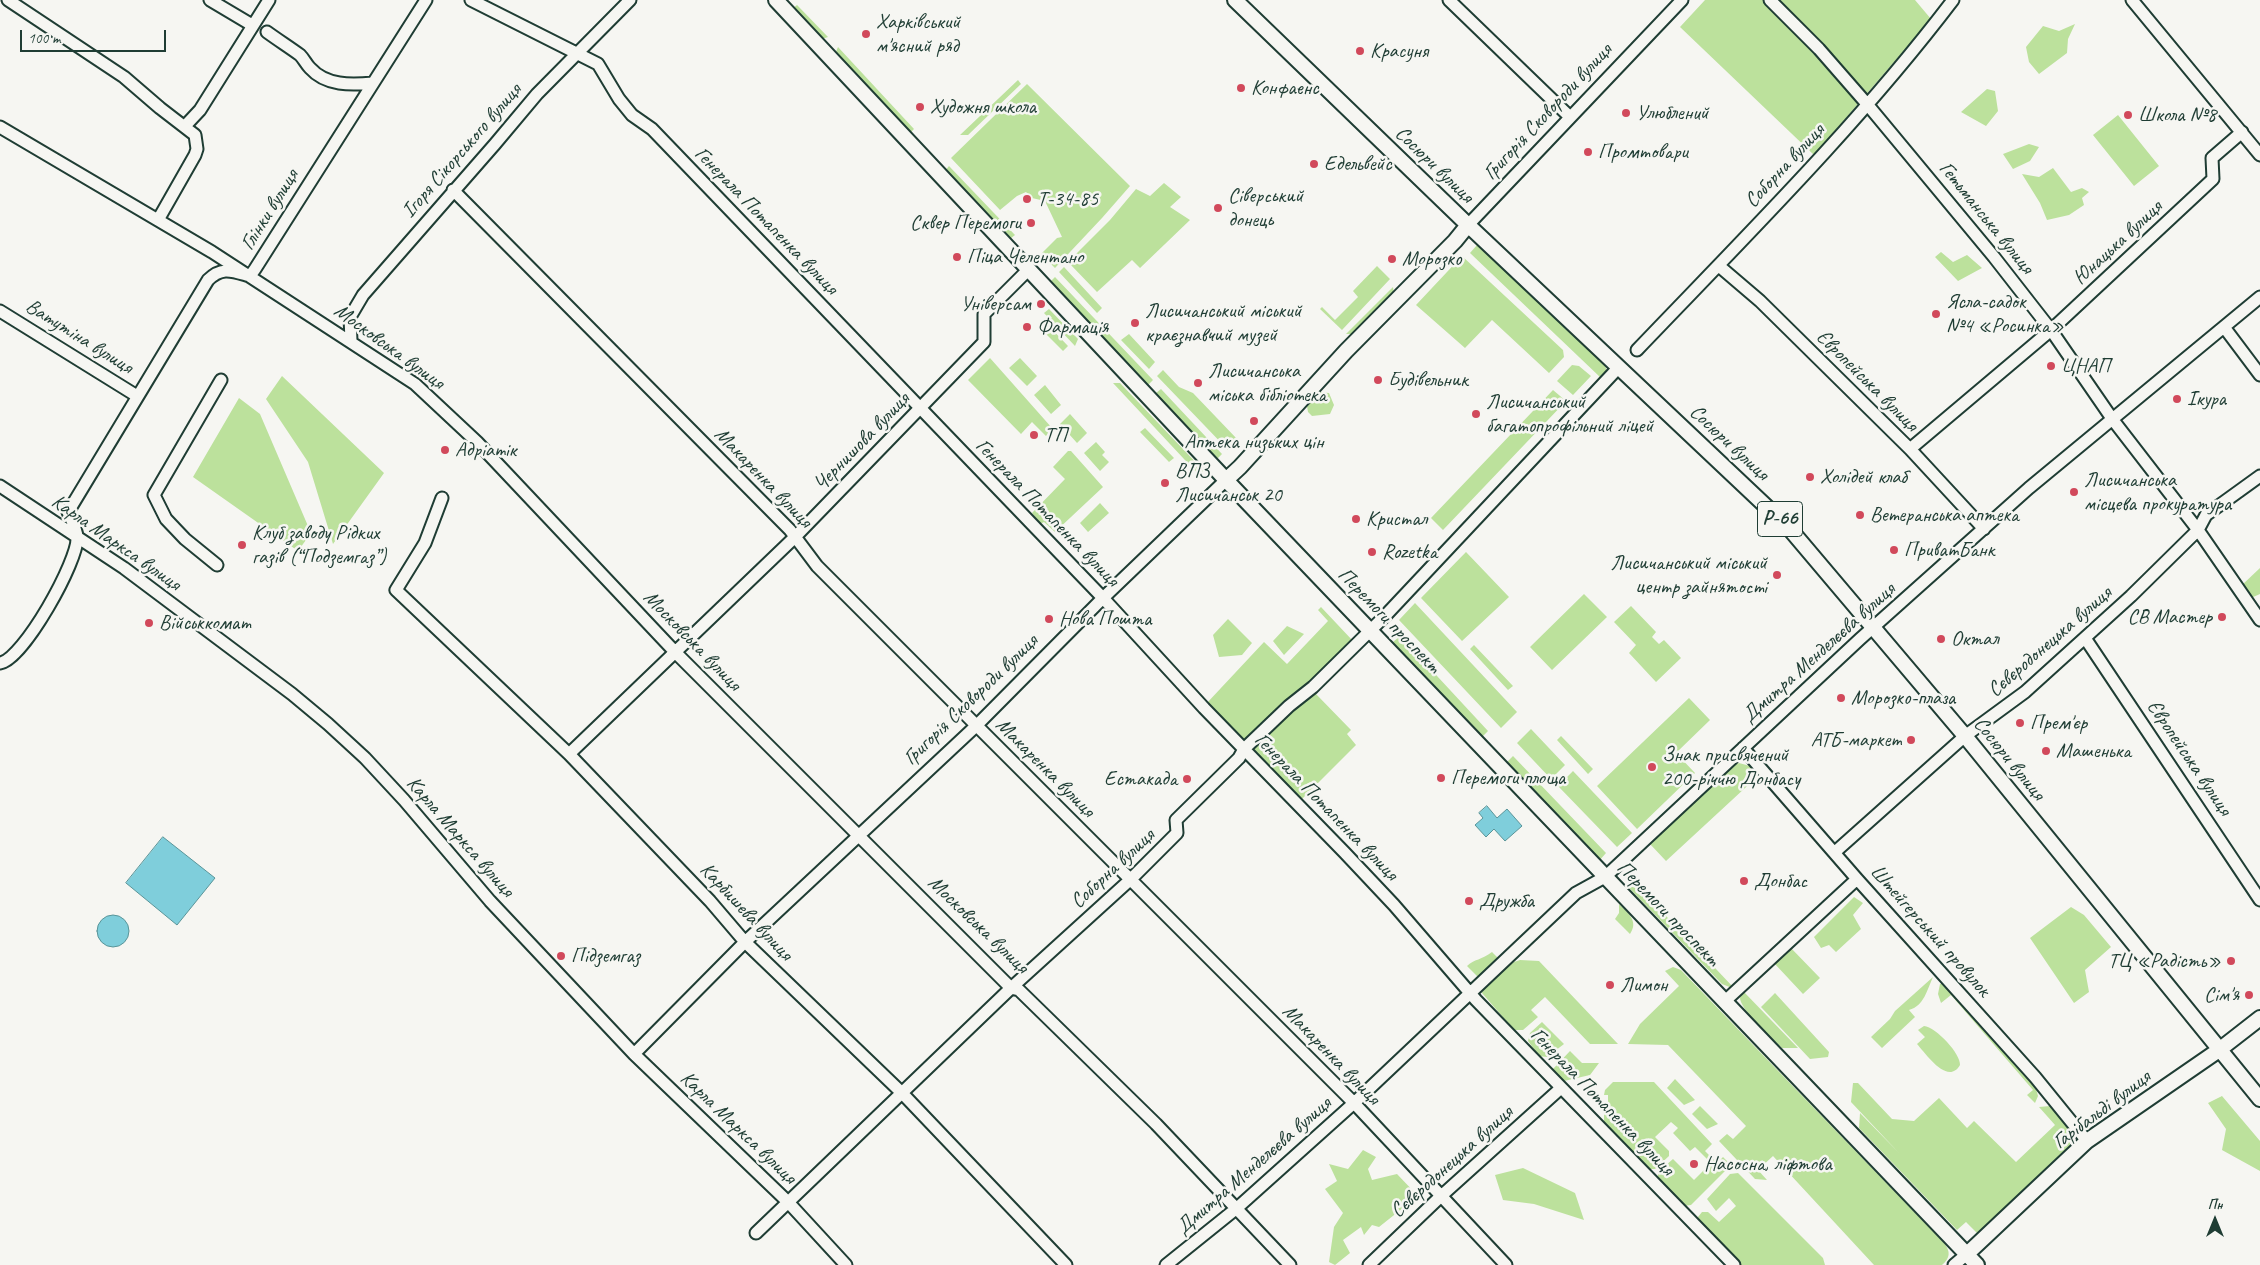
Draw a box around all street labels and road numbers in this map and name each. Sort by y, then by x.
street label: Григорія Сковороди вулиця [1478,38,1618,186]
street label: Ігоря Сікорського вулиця [397,79,527,223]
street label: Соборна вулиця [1740,119,1830,213]
street label: Сосюри вулиця [1389,121,1479,209]
street label: Генерала Потапенка вулиця [689,142,843,300]
street label: Гетьманська вулиця [1933,157,2039,279]
street label: Глінки вулиця [235,165,305,255]
street label: Юнацька вулиця [2068,195,2168,291]
street label: Ватутіна вулиця [21,294,137,380]
street label: Московська вулиця [329,298,449,396]
street label: Європейська вулиця [1811,325,1923,437]
street label: Чернишова вулиця [809,387,915,497]
street label: Сосюри вулиця [1684,400,1774,486]
street label: Макаренка вулиця [709,422,817,534]
street label: Генерала Потапенка вулиця [970,434,1124,592]
street label: Карла Маркса вулиця [47,489,185,597]
road number: Р-66 [1758,502,1802,536]
street label: Перемоги проспект [1332,563,1446,679]
street label: Дмитра Менделєєва вулиця [1737,578,1901,728]
street label: Сєвєродонецька вулиця [1983,581,2117,703]
street label: Московська вулиця [638,585,746,697]
street label: Григорія Сковороди вулиця [898,629,1044,771]
street label: Європейська вулиця [2141,695,2237,821]
street label: Сосюри вулиця [1968,712,2050,806]
street label: Макаренка вулиця [990,713,1100,823]
street label: Генерала Потапенка вулиця [1249,728,1403,886]
street label: Карла Маркса вулиця [401,771,519,903]
street label: Соборна вулиця [1066,824,1160,914]
street label: Перемоги проспект [1611,856,1725,972]
street label: Карбишева вулиця [694,858,798,966]
street label: Штейгерський провулок [1864,860,1996,1002]
street label: Московська вулиця [922,871,1034,979]
street label: Макаренка вулиця [1277,999,1385,1111]
street label: Генерала Потапенка вулиця [1525,1023,1679,1181]
street label: Гарібальді вулиця [2048,1065,2156,1155]
street label: Карла Маркса вулиця [675,1066,801,1190]
street label: Дмитра Менделєєва вулиця [1171,1092,1337,1240]
street label: Сєвєродонецька вулиця [1386,1100,1518,1224]

